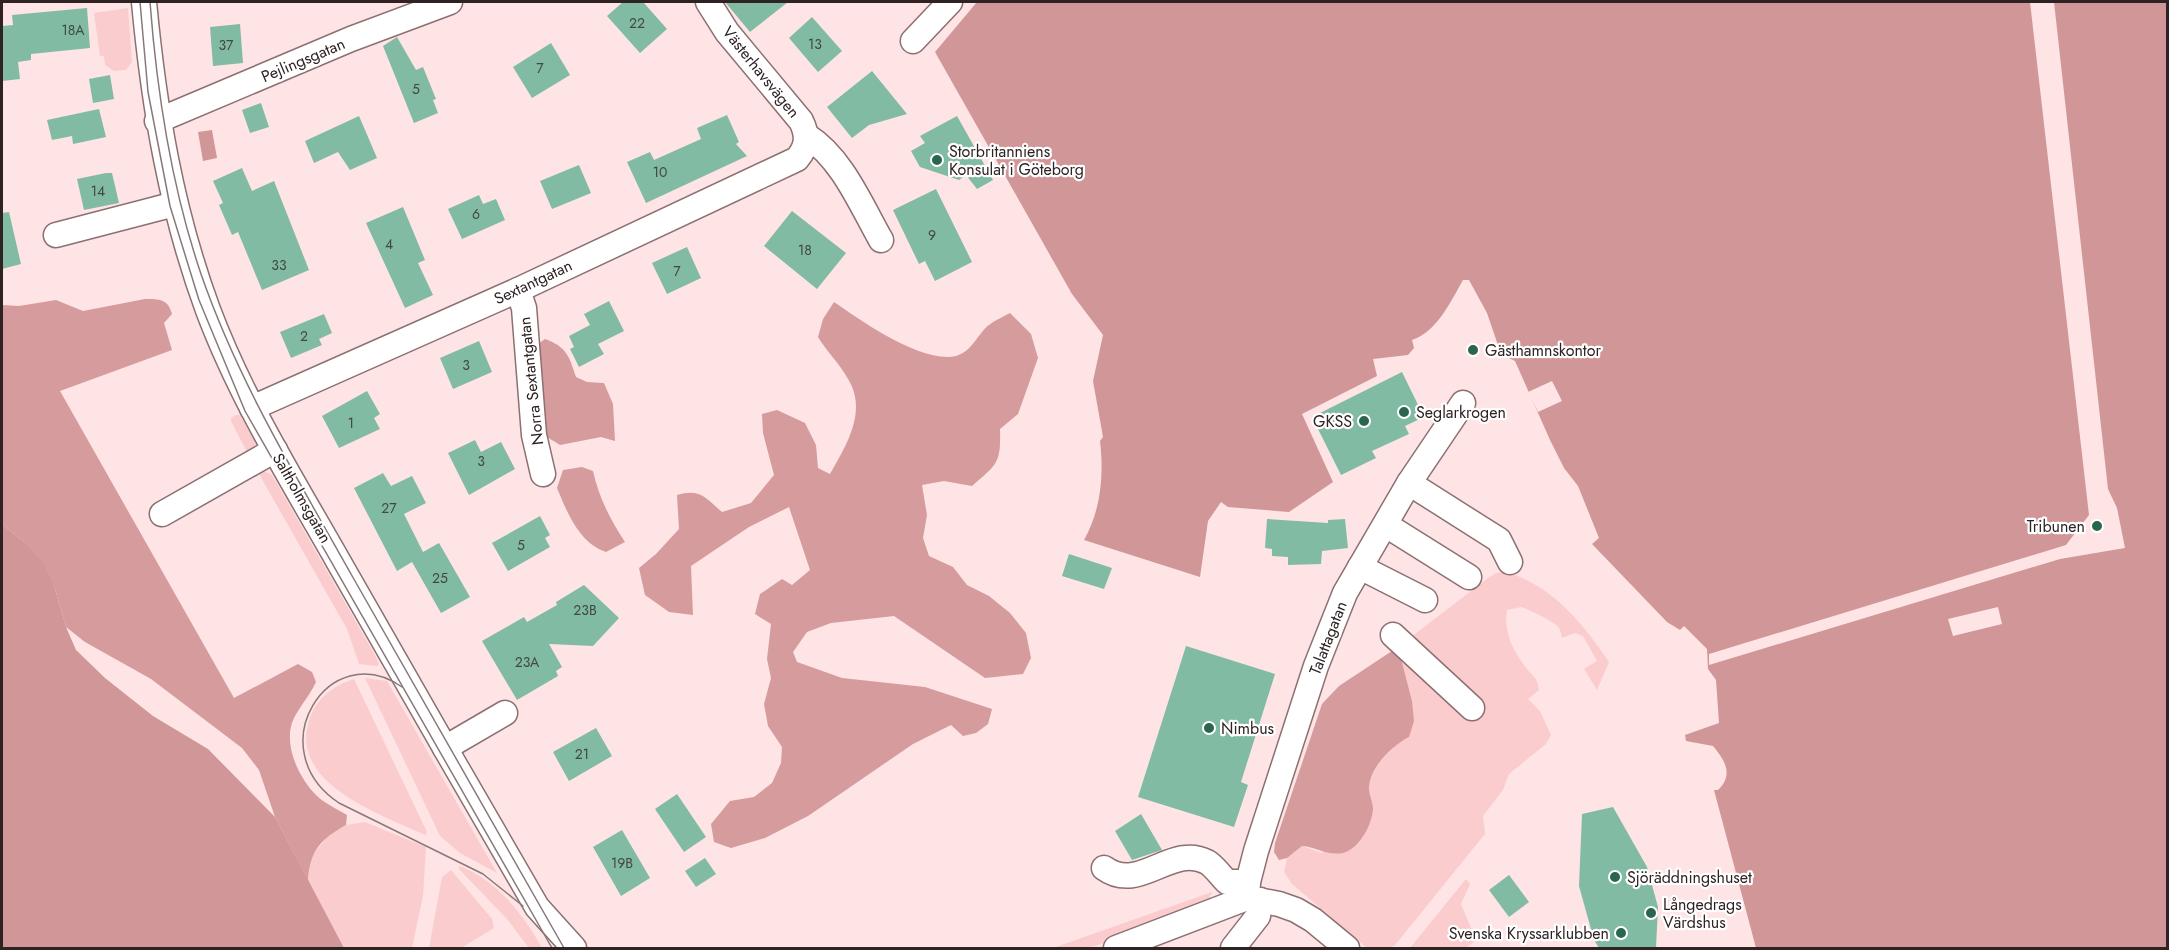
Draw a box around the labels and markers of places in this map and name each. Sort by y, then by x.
place label: Storbritanniens Konsulat i Göteborg [949,140,1084,181]
marker: Storbritanniens Konsulat i Göteborg [930,153,944,167]
place label: Gästhamnskontor [1485,339,1601,362]
marker: Gästhamnskontor [1466,343,1480,357]
place label: Seglarkrogen [1416,401,1506,424]
marker: Seglarkrogen [1397,405,1411,419]
place label: GKSS [1313,410,1352,433]
marker: GKSS [1357,414,1371,428]
place label: Tribunen [2027,515,2085,538]
marker: Tribunen [2090,519,2104,533]
place label: Nimbus [1221,717,1274,740]
marker: Nimbus [1202,721,1216,735]
place label: Sjöräddningshuset [1627,866,1752,889]
marker: Sjöräddningshuset [1608,870,1622,884]
place label: Långedrags Värdshus [1663,893,1742,934]
marker: Långedrags Värdshus [1644,906,1658,920]
place label: Svenska Kryssarklubben [1449,922,1609,945]
marker: Svenska Kryssarklubben [1614,926,1628,940]

